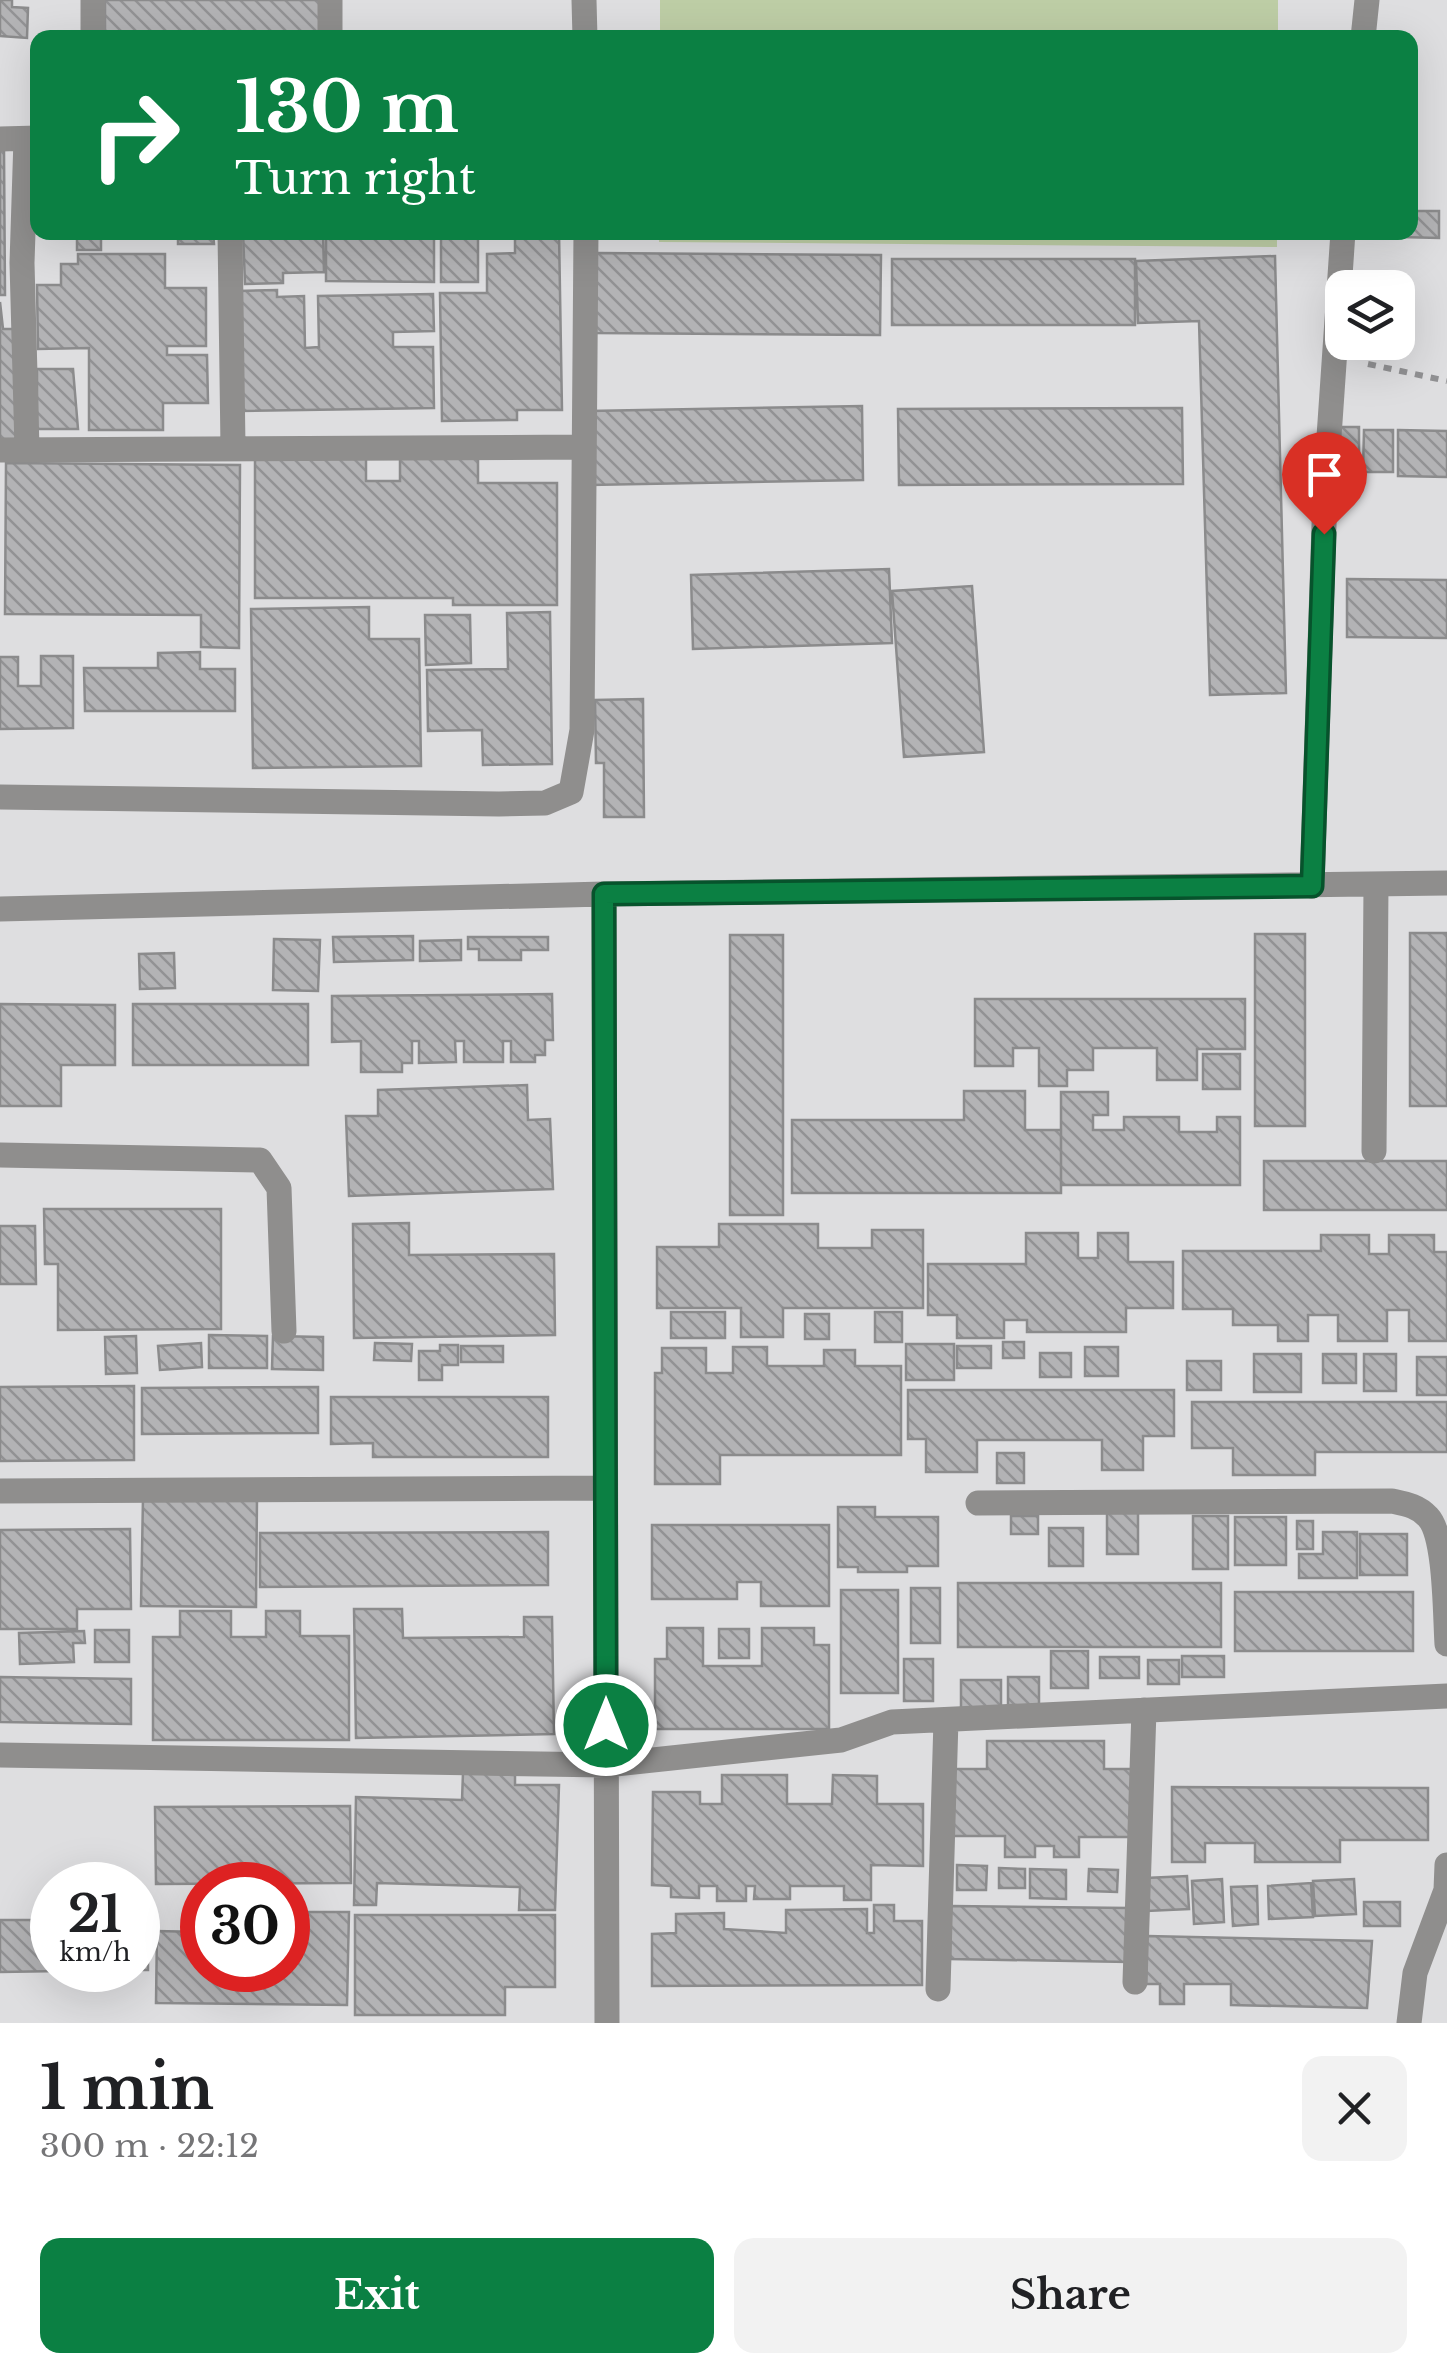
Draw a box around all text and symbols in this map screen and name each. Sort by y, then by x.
text: 130 m [235,64,459,151]
icon: right [70,70,200,200]
text: Turn right [235,150,476,206]
map controls [1325,270,1415,360]
button: layers [1325,270,1415,360]
pin [1282,432,1367,535]
icon: arrive [1297,447,1352,502]
position arrow [554,1673,658,1777]
speed limit sign: 30 [180,1862,310,1992]
text: 21 [68,1883,122,1946]
text: km/h [60,1937,130,1968]
text: 1 min [40,2051,214,2125]
button: close [1302,2056,1407,2161]
text: 300 m · 22:12 [40,2126,259,2166]
button: Exit [40,2238,714,2353]
button: Share [734,2238,1407,2353]

